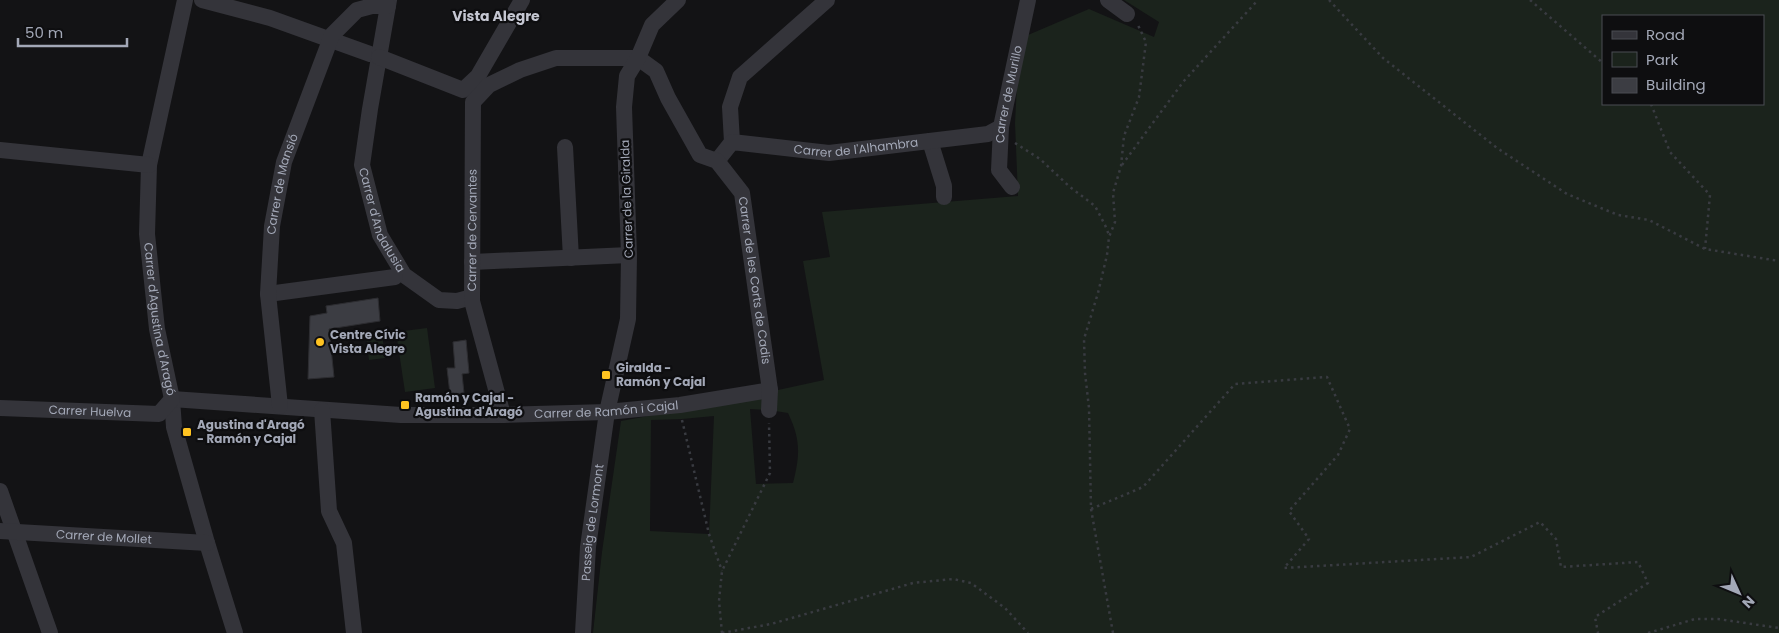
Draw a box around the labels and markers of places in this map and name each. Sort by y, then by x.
place label: Centre Cívic Vista Alegre [330,326,406,357]
marker: Centre Cívic Vista Alegre [314,336,326,348]
place label: Giralda - Ramón y Cajal [616,359,706,390]
marker: Giralda - Ramón y Cajal [600,369,612,381]
place label: Ramón y Cajal - Agustina d'Aragó [415,389,523,420]
marker: Ramón y Cajal - Agustina d'Aragó [399,399,411,411]
place label: Agustina d'Aragó - Ramón y Cajal [197,416,305,447]
marker: Agustina d'Aragó - Ramón y Cajal [181,426,193,438]

